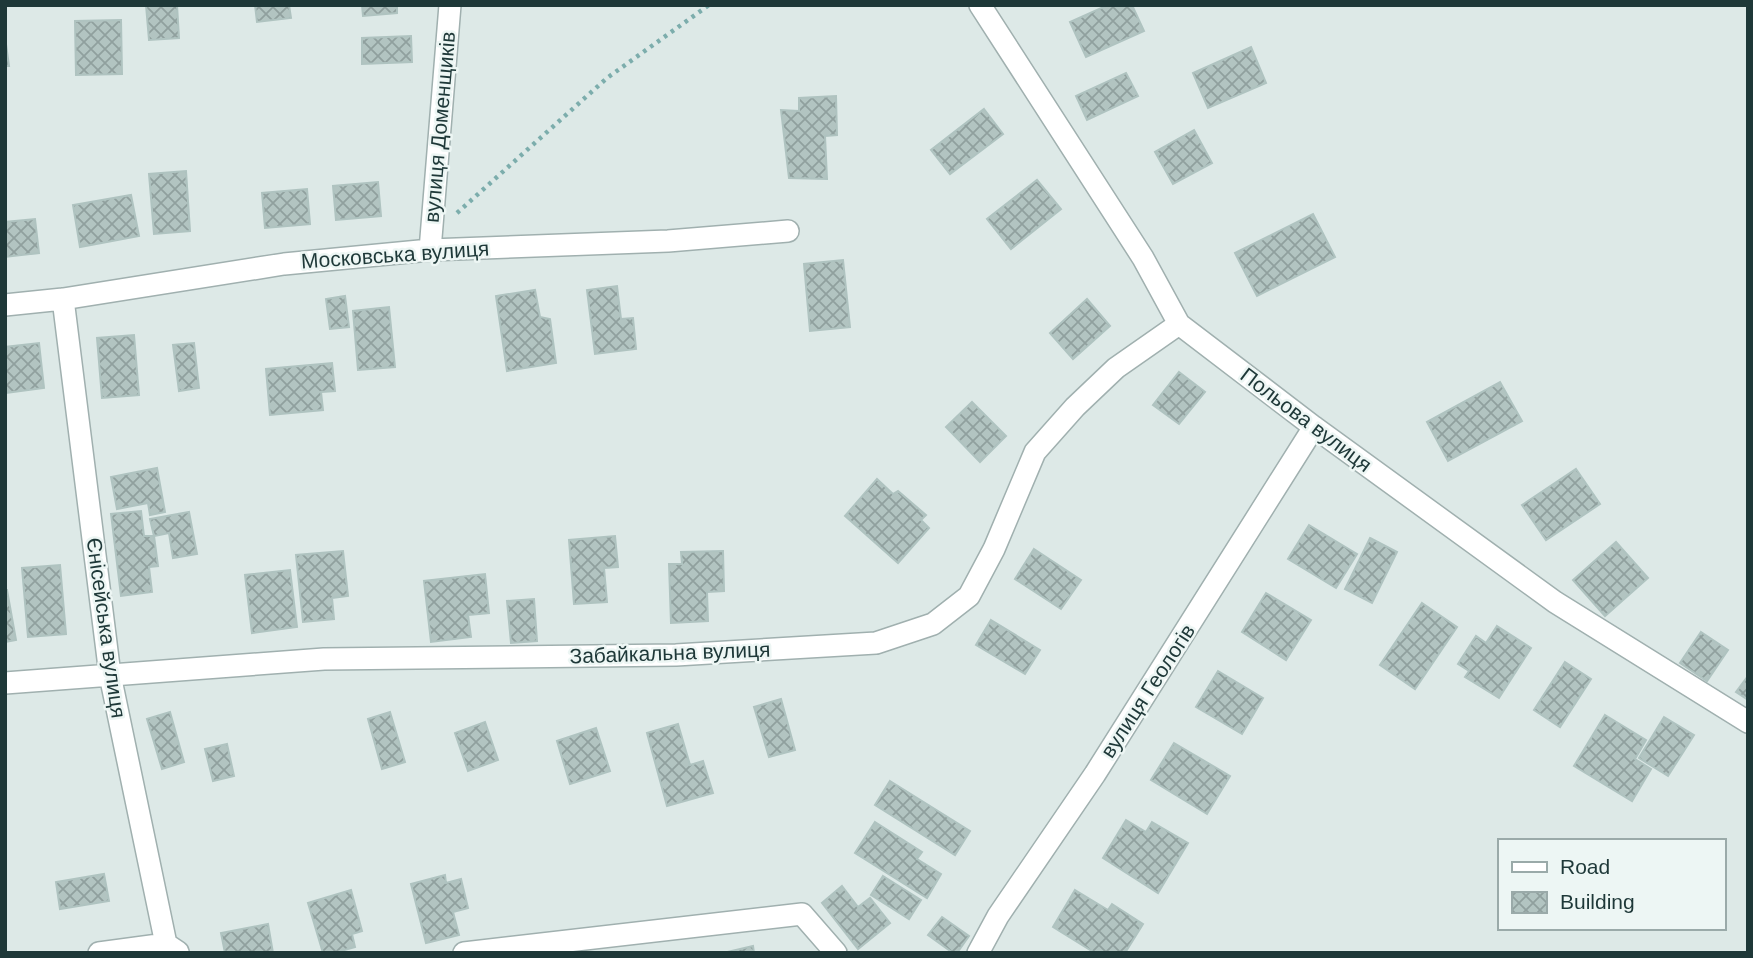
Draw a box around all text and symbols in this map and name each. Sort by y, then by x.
street label: вулиця Доменщиків [420,30,459,224]
street label: Московська вулиця [300,236,490,273]
street label: Польова вулиця [1236,363,1376,476]
street label: Єнісейська вулиця [82,536,131,720]
street label: вулиця Геологів [1096,620,1199,762]
street label: Забайкальна вулиця [569,637,771,668]
legend [1498,839,1725,930]
text: Road [1560,855,1610,878]
text: Building [1560,890,1635,913]

